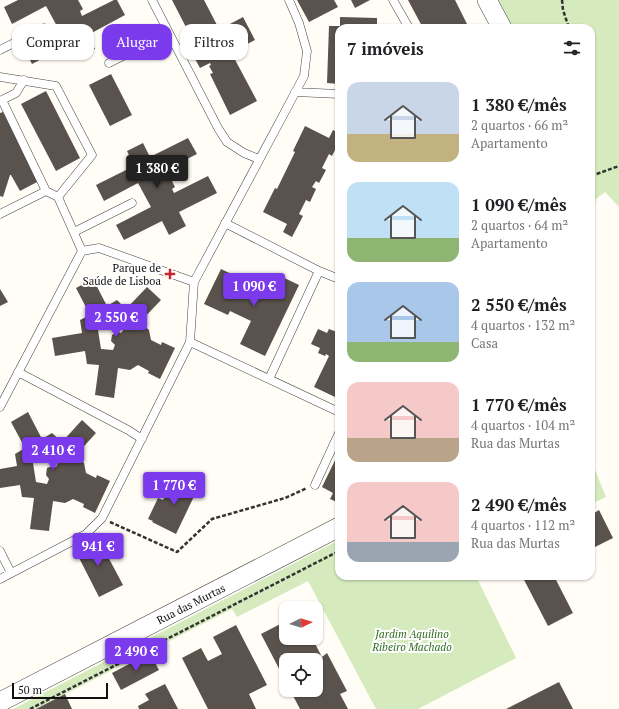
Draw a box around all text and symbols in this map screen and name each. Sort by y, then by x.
chip: Comprar [12,24,94,60]
chip: Alugar [102,24,172,60]
chip: Filtros [180,24,248,60]
text: 7 imóveis [347,37,424,60]
icon: filters [561,37,583,59]
text: 1 380 €/mês [471,93,567,116]
icon: home [379,98,427,146]
text: 2 quartos · 66 m² [471,116,568,134]
text: Apartamento [471,134,548,152]
pin: 1 380 € [120,155,194,189]
text: 1 380 € [135,159,179,177]
text: 1 090 €/mês [471,193,567,216]
icon: home [379,198,427,246]
text: 2 quartos · 64 m² [471,216,568,234]
text: Apartamento [471,234,548,252]
place label: Parque de Saúde de Lisboa [83,261,161,288]
marker: Parque de Saúde de Lisboa [164,268,176,280]
pin: 1 090 € [217,273,291,307]
text: 1 090 € [232,277,276,295]
text: 2 550 €/mês [471,293,567,316]
icon: home [379,298,427,346]
pin: 2 550 € [79,304,153,338]
text: 2 550 € [94,308,138,326]
text: 4 quartos · 132 m² [471,316,575,334]
text: Casa [471,334,498,352]
text: 1 770 €/mês [471,393,567,416]
icon: home [379,398,427,446]
text: 4 quartos · 104 m² [471,416,575,434]
text: Rua das Murtas [471,434,560,452]
pin: 2 410 € [16,437,90,471]
text: 2 410 € [31,441,75,459]
pin: 1 770 € [137,472,211,506]
text: 1 770 € [152,476,196,494]
text: 2 490 €/mês [471,493,567,516]
icon: home [379,498,427,546]
text: 4 quartos · 112 m² [471,516,575,534]
pin: 941 € [70,533,126,567]
text: Rua das Murtas [471,534,560,552]
text: 941 € [82,537,114,555]
street label: Rua das Murtas [154,581,228,627]
north arrow [279,601,323,645]
map controls [279,601,323,697]
park label: Jardim Aquilino Ribeiro Machado [371,627,452,654]
pin: 2 490 € [99,638,173,672]
text: 2 490 € [114,642,158,660]
button: locate [279,653,323,697]
scale bar [12,681,108,700]
text: 50 m [18,683,42,697]

